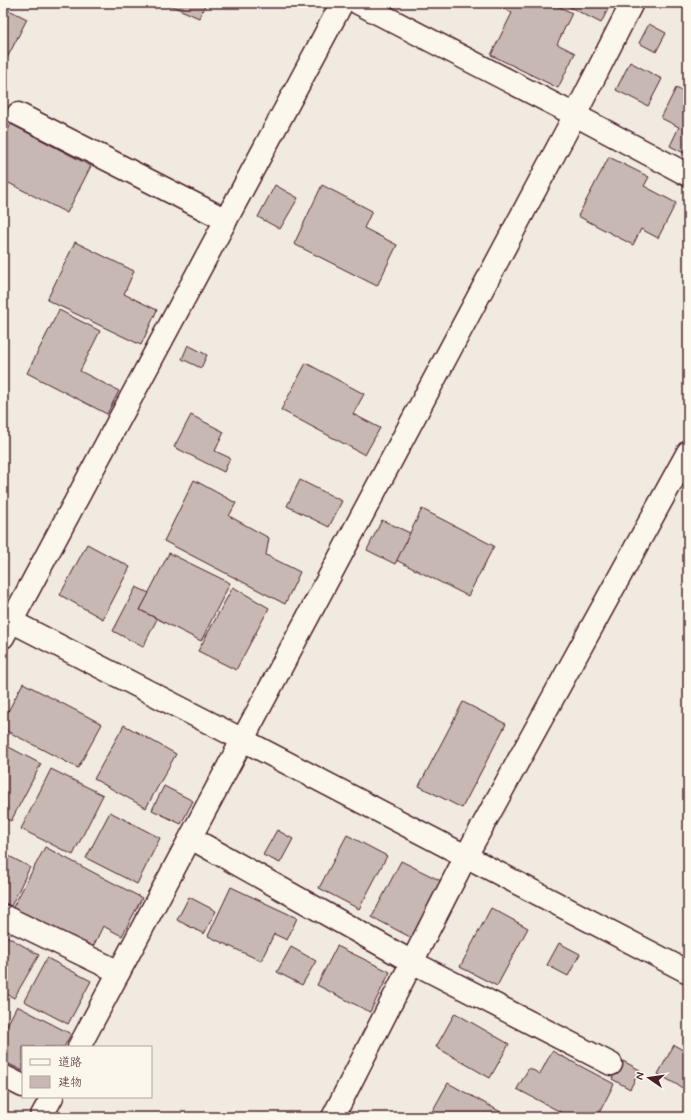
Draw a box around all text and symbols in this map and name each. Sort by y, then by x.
legend [22,1046,152,1098]
text: 道路 [58,1055,82,1071]
north arrow [629,1058,669,1098]
text: N [633,1071,648,1081]
text: 建物 [58,1075,82,1091]

